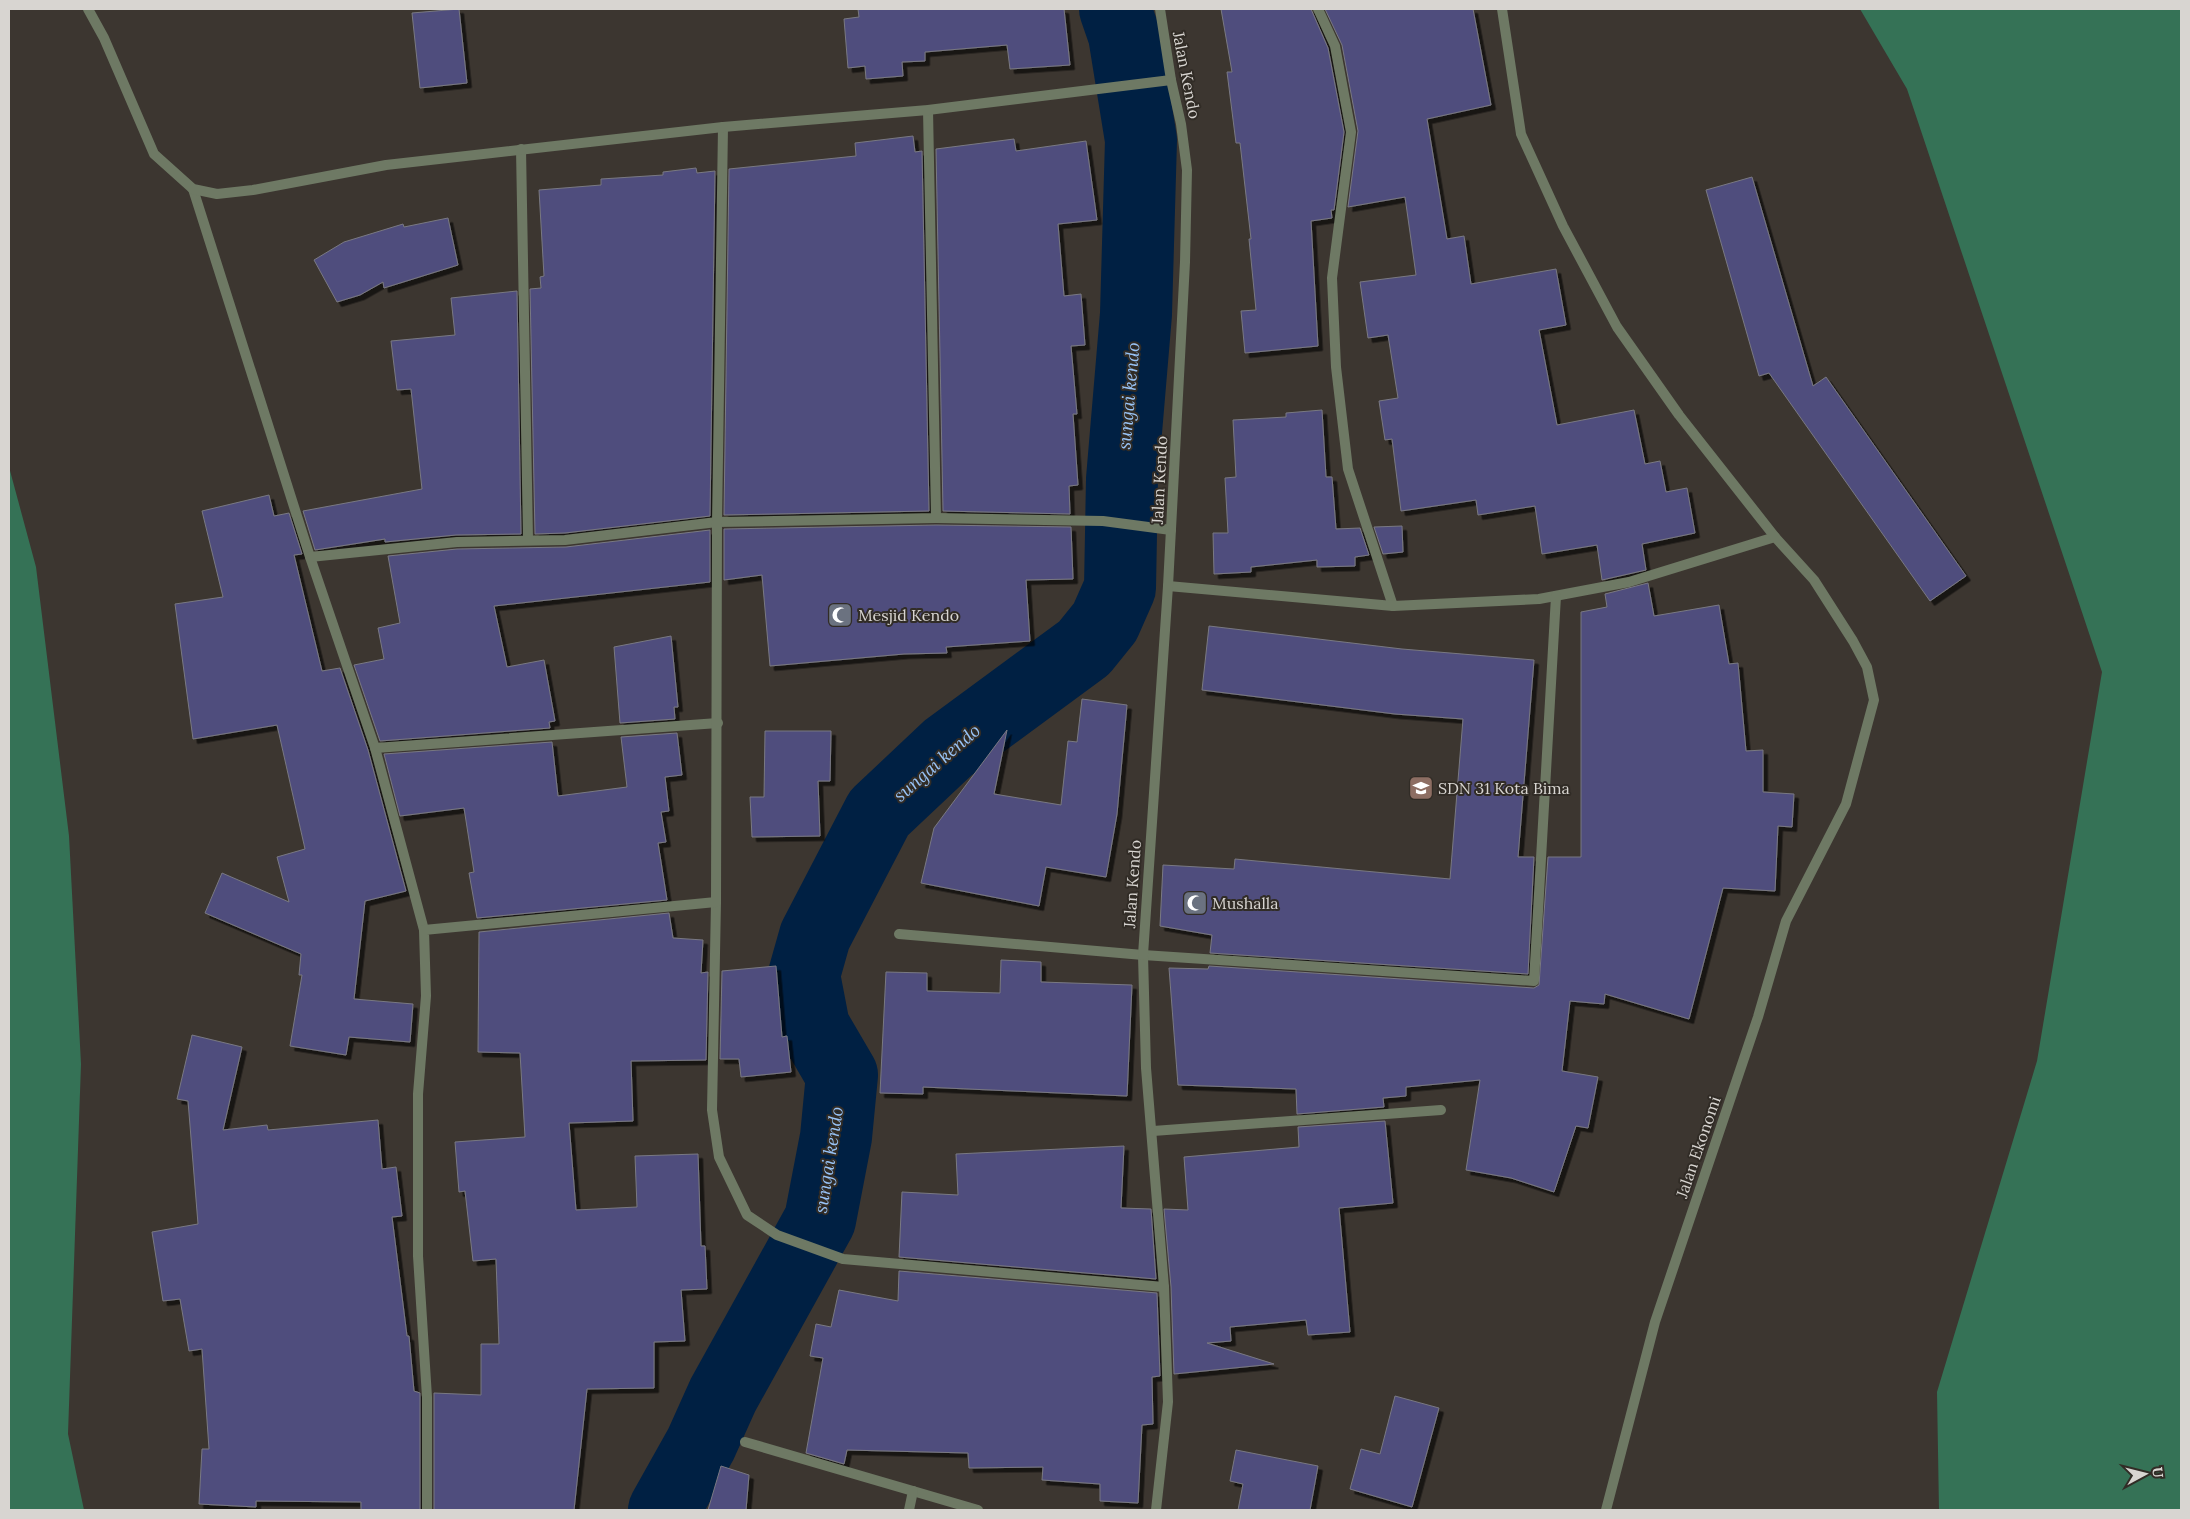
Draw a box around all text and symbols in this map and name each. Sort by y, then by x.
street label: Jalan Kendo [1169,29,1205,120]
water label: sungai kendo [1112,341,1145,451]
street label: Jalan Kendo [1147,435,1171,526]
mosque icon: Mesjid Kendo [827,602,853,628]
place label: Mesjid Kendo [858,605,959,625]
water label: sungai kendo [889,719,985,807]
school or university icon: SDN 31 Kota Bima [1408,775,1434,801]
place label: SDN 31 Kota Bima [1438,778,1570,798]
street label: Jalan Kendo [1119,839,1145,930]
mosque icon: Mushalla [1182,890,1208,916]
place label: Mushalla [1212,893,1278,913]
street label: Jalan Ekonomi [1671,1094,1725,1201]
water label: sungai kendo [809,1105,848,1215]
north arrow [2120,1449,2170,1499]
text: U [2148,1466,2168,1479]

